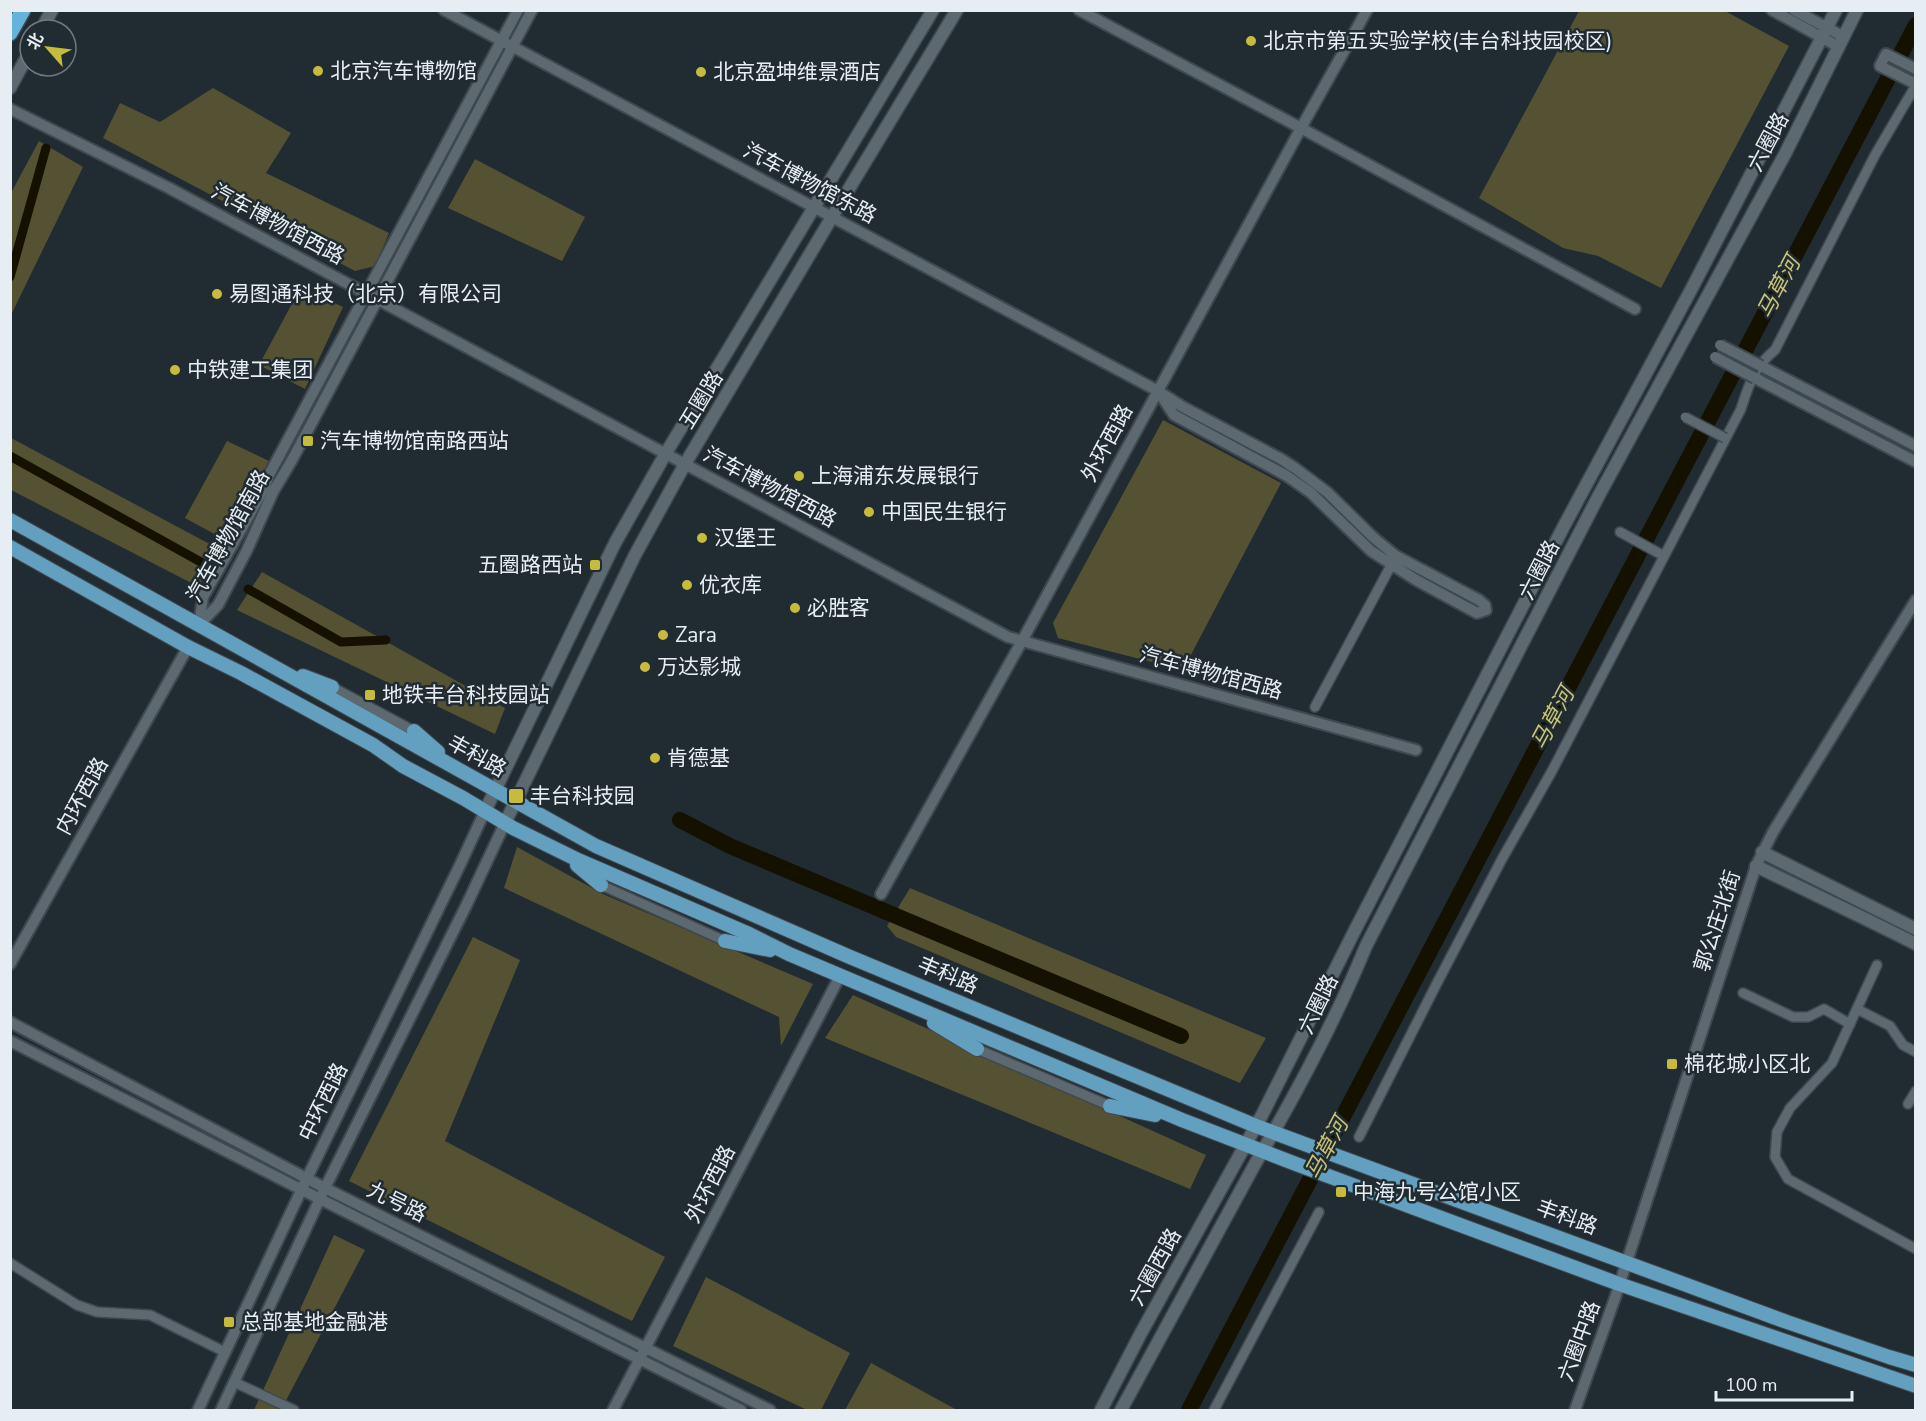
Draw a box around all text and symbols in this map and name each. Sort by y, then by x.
north arrow [18,18,78,78]
place label: 北京市第五实验学校(丰台科技园校区) [1263,27,1612,55]
text: 北 [22,29,49,54]
marker: 北京市第五实验学校(丰台科技园校区) [1244,34,1258,48]
place label: 北京汽车博物馆 [330,57,477,85]
place label: 北京盈坤维景酒店 [713,58,881,86]
marker: 北京汽车博物馆 [311,64,325,78]
marker: 北京盈坤维景酒店 [694,65,708,79]
street label: 六圈路 [1741,108,1795,176]
street label: 汽车博物馆东路 [739,136,881,230]
street label: 汽车博物馆西路 [207,177,349,271]
water label: 马草河 [1750,248,1809,324]
place label: 易图通科技（北京）有限公司 [229,280,502,308]
marker: 易图通科技（北京）有限公司 [210,287,224,301]
place label: 中铁建工集团 [187,356,313,384]
marker: 中铁建工集团 [168,363,182,377]
street label: 五圈路 [673,366,729,434]
street label: 外环西路 [1075,399,1139,487]
place label: 汽车博物馆南路西站 [320,427,509,455]
marker: 汽车博物馆南路西站 [301,434,315,448]
street label: 汽车博物馆西路 [699,440,841,534]
place label: 上海浦东发展银行 [811,462,979,490]
street label: 汽车博物馆南路 [180,465,276,607]
marker: 上海浦东发展银行 [792,469,806,483]
place label: 中国民生银行 [881,498,1007,526]
marker: 中国民生银行 [862,505,876,519]
place label: 汉堡王 [714,524,777,552]
marker: 汉堡王 [695,531,709,545]
street label: 六圈路 [1512,536,1566,604]
place label: 五圈路西站 [478,551,583,579]
marker: 五圈路西站 [588,558,602,572]
place label: 优衣库 [699,571,762,599]
marker: 优衣库 [680,578,694,592]
place label: 必胜客 [807,594,870,622]
marker: 必胜客 [788,601,802,615]
place label: Zara [675,621,717,649]
marker: Zara [656,628,670,642]
street label: 汽车博物馆西路 [1136,640,1286,706]
place label: 万达影城 [657,653,741,681]
marker: 万达影城 [638,660,652,674]
water label: 马草河 [1524,679,1583,755]
place label: 地铁丰台科技园站 [382,681,550,709]
marker: 地铁丰台科技园站 [363,688,377,702]
street label: 丰科路 [443,728,511,784]
place label: 肯德基 [667,744,730,772]
marker: 肯德基 [648,751,662,765]
street label: 内环西路 [49,752,115,840]
place label: 丰台科技园 [530,782,635,810]
marker: 丰台科技园 [507,787,525,805]
street label: 郭公庄北街 [1687,867,1747,975]
street label: 丰科路 [914,950,982,1000]
street label: 六圈路 [1292,970,1344,1038]
place label: 棉花城小区北 [1684,1050,1810,1078]
marker: 棉花城小区北 [1665,1057,1679,1071]
street label: 中环西路 [292,1058,354,1146]
water label: 马草河 [1298,1109,1357,1185]
street label: 外环西路 [678,1140,742,1228]
street label: 九号路 [363,1176,431,1228]
place label: 中海九号公馆小区 [1353,1178,1521,1206]
marker: 中海九号公馆小区 [1334,1185,1348,1199]
street label: 丰科路 [1533,1193,1601,1241]
street label: 六圈西路 [1122,1223,1188,1311]
street label: 六圈中路 [1551,1297,1607,1385]
place label: 总部基地金融港 [241,1308,388,1336]
marker: 总部基地金融港 [222,1315,236,1329]
scale bar [1716,1364,1852,1402]
text: 100 m [1725,1373,1777,1397]

